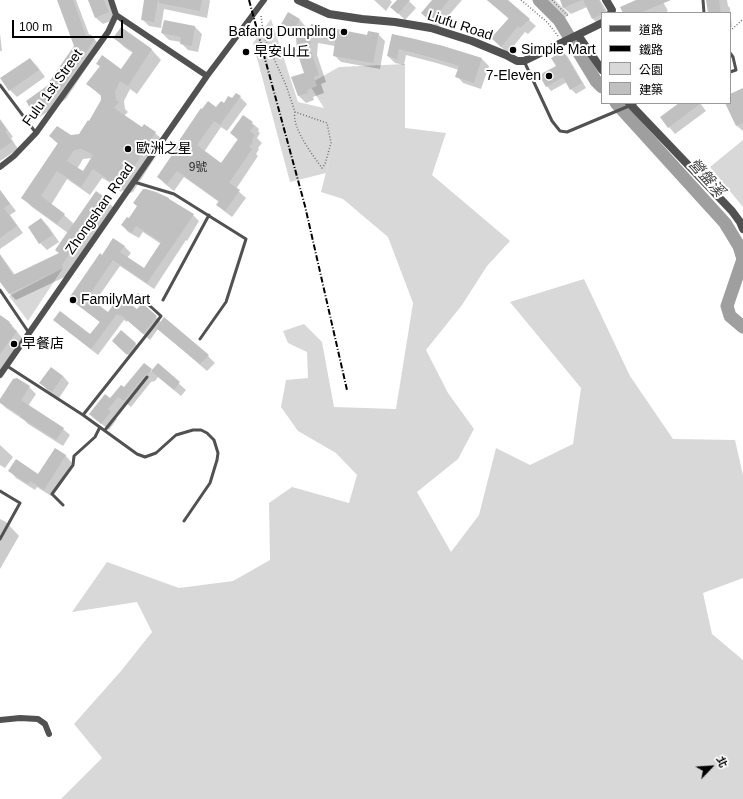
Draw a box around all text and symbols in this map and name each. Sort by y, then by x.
street label: Liufu Road [425,8,495,44]
scale bar [14,12,125,38]
legend [601,12,731,104]
text: 100 m [19,20,52,34]
text: 道路 [639,23,663,37]
place label: Bafang Dumpling [229,24,336,40]
marker: Bafang Dumpling [339,27,349,37]
place label: Simple Mart [521,42,596,58]
text: 鐵路 [639,43,663,57]
place label: 早安山丘 [254,44,310,60]
marker: Simple Mart [508,45,518,55]
street label: Fulu 1st Street [19,46,87,130]
marker: 早安山丘 [241,47,251,57]
text: 公園 [639,63,663,77]
place label: 7-Eleven [486,68,541,84]
marker: 7-Eleven [544,71,554,81]
text: 建築 [639,83,663,97]
place label: 歐洲之星 [136,141,192,157]
marker: 歐洲之星 [123,144,133,154]
water label: 營盤溪 [684,155,728,201]
street label: Zhongshan Road [62,160,138,258]
house number: 9號 [189,161,207,175]
place label: FamilyMart [81,292,150,308]
marker: FamilyMart [68,295,78,305]
place label: 早餐店 [22,336,64,352]
marker: 早餐店 [9,339,19,349]
north arrow [691,747,731,787]
text: 北 [714,754,730,769]

